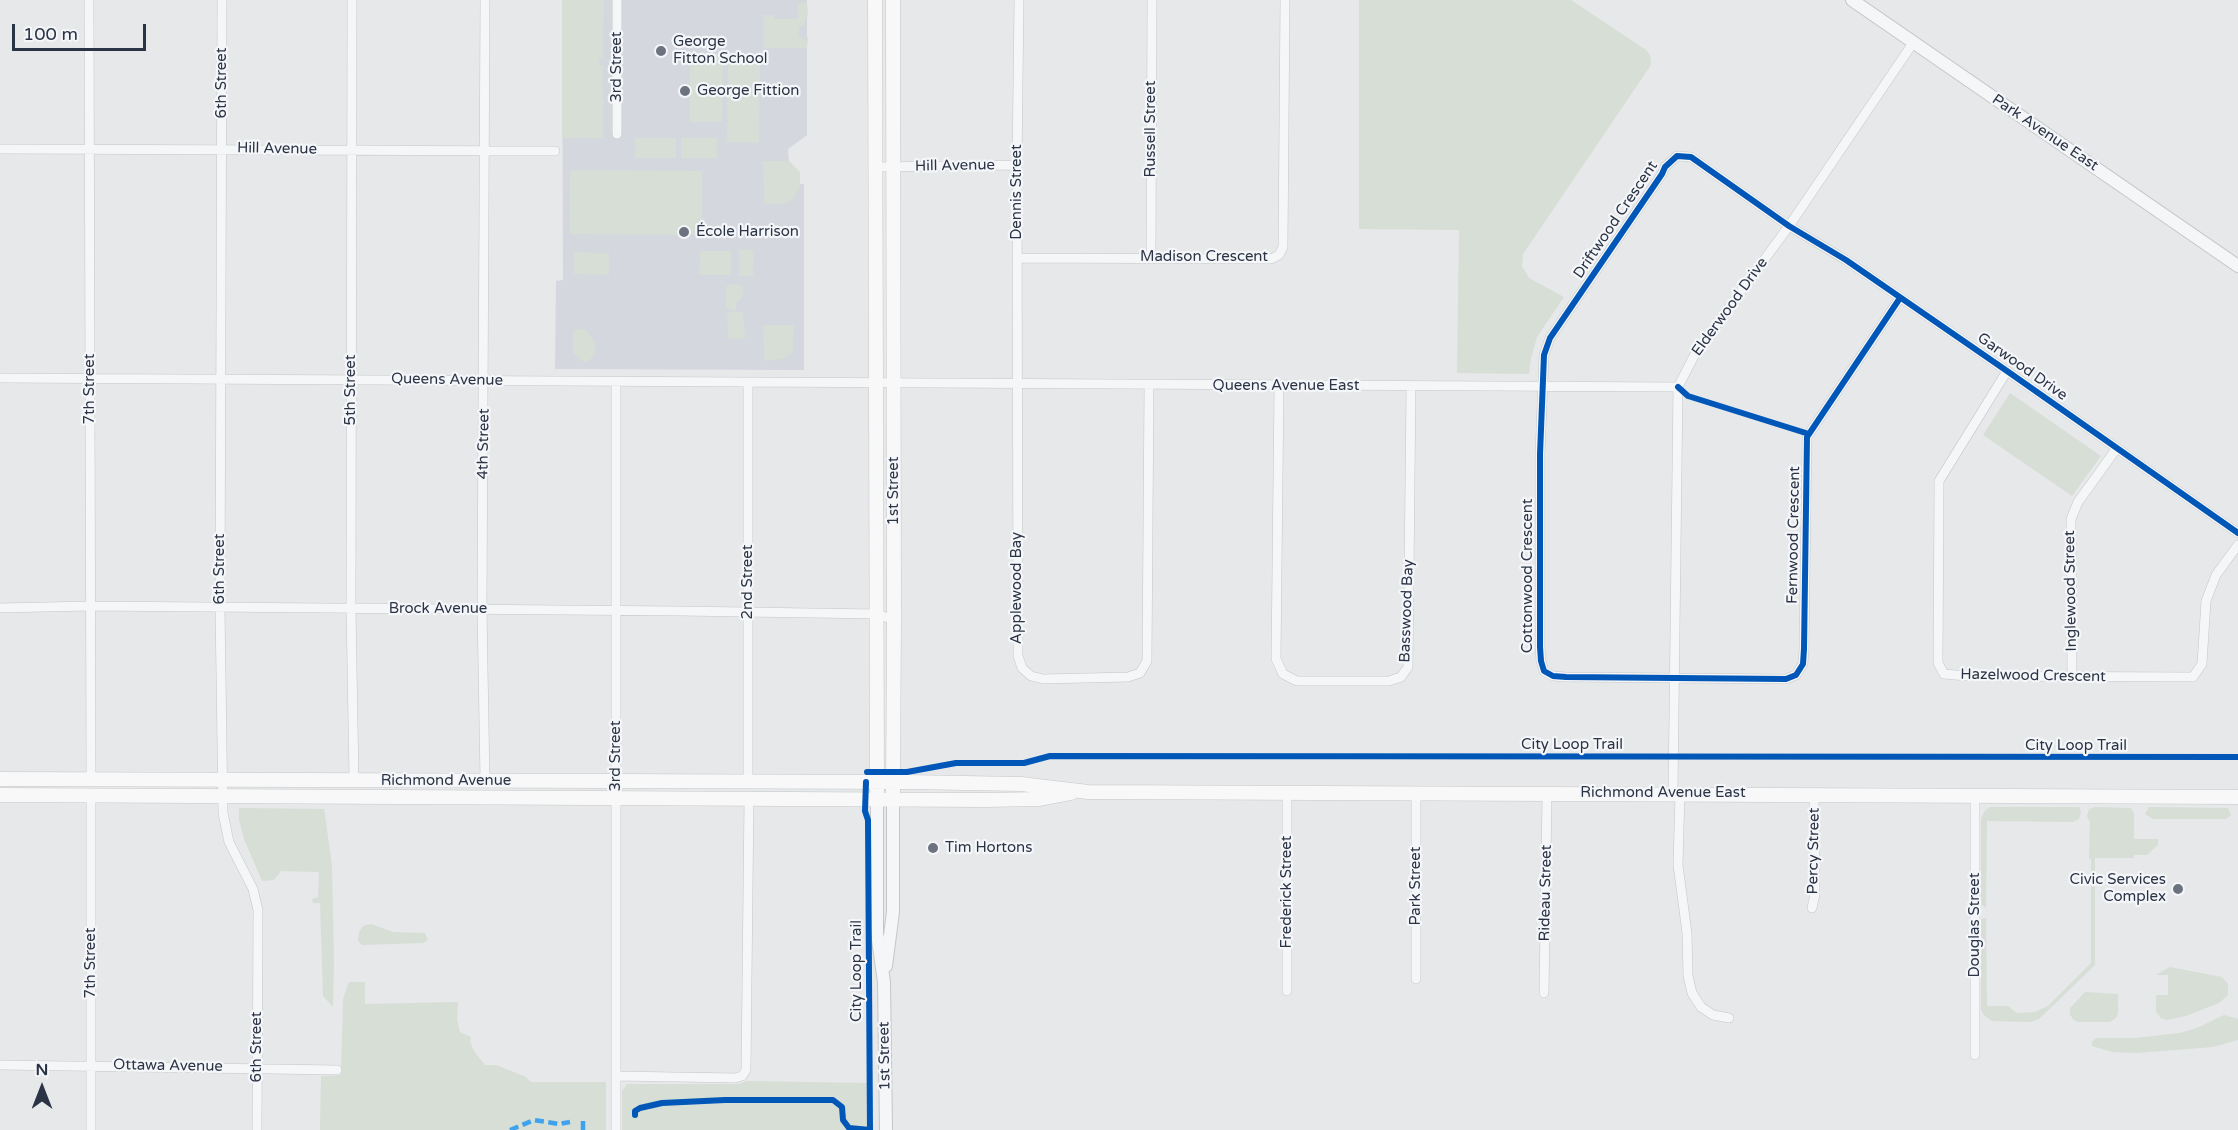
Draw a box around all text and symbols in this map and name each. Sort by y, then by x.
scale bar [15,12,148,50]
text: 100 m [23,23,78,45]
street label: 3rd Street [608,31,626,103]
place label: George Fitton School [673,33,768,68]
marker: George Fitton School [654,44,668,58]
street label: 6th Street [213,47,231,119]
street label: Russell Street [1142,81,1160,177]
place label: George Fittion [697,82,799,100]
marker: George Fittion [678,84,692,98]
street label: Park Avenue East [1988,91,2102,175]
street label: Hill Avenue [237,139,317,159]
street label: Dennis Street [1008,144,1026,240]
street label: Hill Avenue [915,156,995,176]
street label: Driftwood Crescent [1570,158,1662,282]
place label: École Harrison [696,223,799,241]
marker: École Harrison [677,225,691,239]
street label: Madison Crescent [1140,248,1268,266]
street label: Elderwood Drive [1688,254,1772,360]
street label: Garwood Drive [1973,329,2071,405]
street label: 7th Street [81,353,99,425]
street label: 5th Street [342,354,360,426]
street label: Queens Avenue [391,370,503,390]
street label: Queens Avenue East [1213,377,1359,395]
street label: 4th Street [474,408,494,480]
street label: 1st Street [885,456,903,526]
street label: Fernwood Crescent [1784,466,1804,604]
street label: Cottonwood Crescent [1519,499,1537,653]
street label: Inglewood Street [2061,530,2081,652]
street label: Applewood Bay [1008,532,1026,644]
street label: 6th Street [211,533,229,605]
street label: 2nd Street [739,545,757,619]
street label: Basswood Bay [1396,559,1418,663]
street label: Brock Avenue [389,600,487,618]
street label: Hazelwood Crescent [1960,666,2106,686]
street label: 3rd Street [607,720,625,792]
street label: City Loop Trail [1521,736,1623,754]
street label: City Loop Trail [2025,737,2127,755]
street label: Richmond Avenue [381,772,511,790]
street label: Richmond Avenue East [1580,784,1746,802]
street label: Percy Street [1804,807,1824,895]
street label: Frederick Street [1278,835,1296,949]
place label: Tim Hortons [945,839,1032,857]
marker: Tim Hortons [926,841,940,855]
street label: Rideau Street [1536,845,1556,941]
street label: Park Street [1407,847,1425,925]
place label: Civic Services Complex [2069,871,2166,906]
street label: Douglas Street [1966,873,1984,977]
marker: Civic Services Complex [2171,882,2185,896]
street label: City Loop Trail [848,920,866,1022]
street label: 7th Street [82,927,100,999]
street label: 6th Street [248,1011,266,1083]
street label: 1st Street [875,1021,895,1091]
street label: Ottawa Avenue [113,1056,223,1076]
north arrow [12,1058,72,1118]
text: N [36,1060,48,1080]

